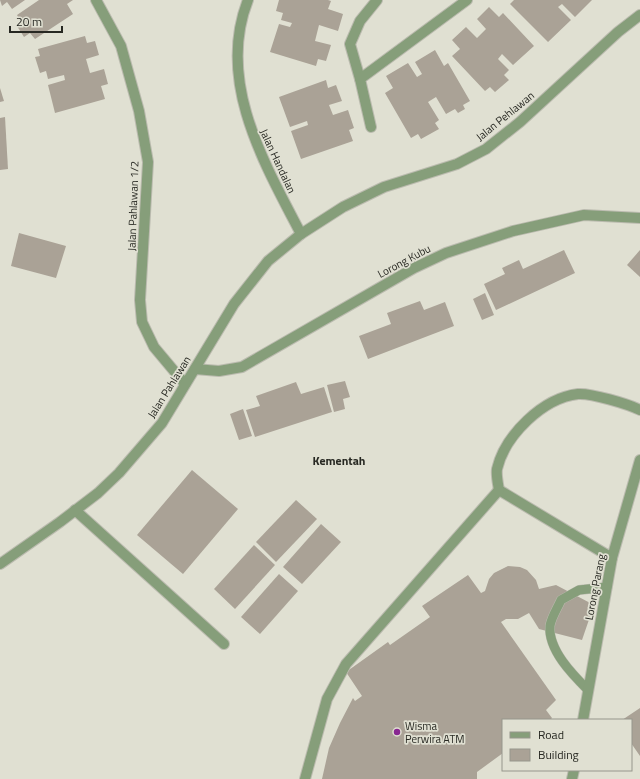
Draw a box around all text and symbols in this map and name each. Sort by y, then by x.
scale bar [10,8,62,34]
text: 20 m [16,12,42,31]
street label: Jalan Pehlawan [472,87,538,144]
street label: Jalan Handalan [256,126,300,196]
street label: Jalan Pahlawan 1/2 [123,161,143,251]
street label: Lorong Kubu [375,240,434,282]
street label: Jalan Pahlawan [143,353,195,421]
district label: Kementah [313,451,366,470]
street label: Lorong Parang [581,552,609,622]
place label: Wisma Perwira ATM [405,718,464,747]
legend [502,719,632,771]
text: Road [538,725,564,744]
marker: Wisma Perwira ATM [392,727,402,737]
text: Building [538,745,579,764]

